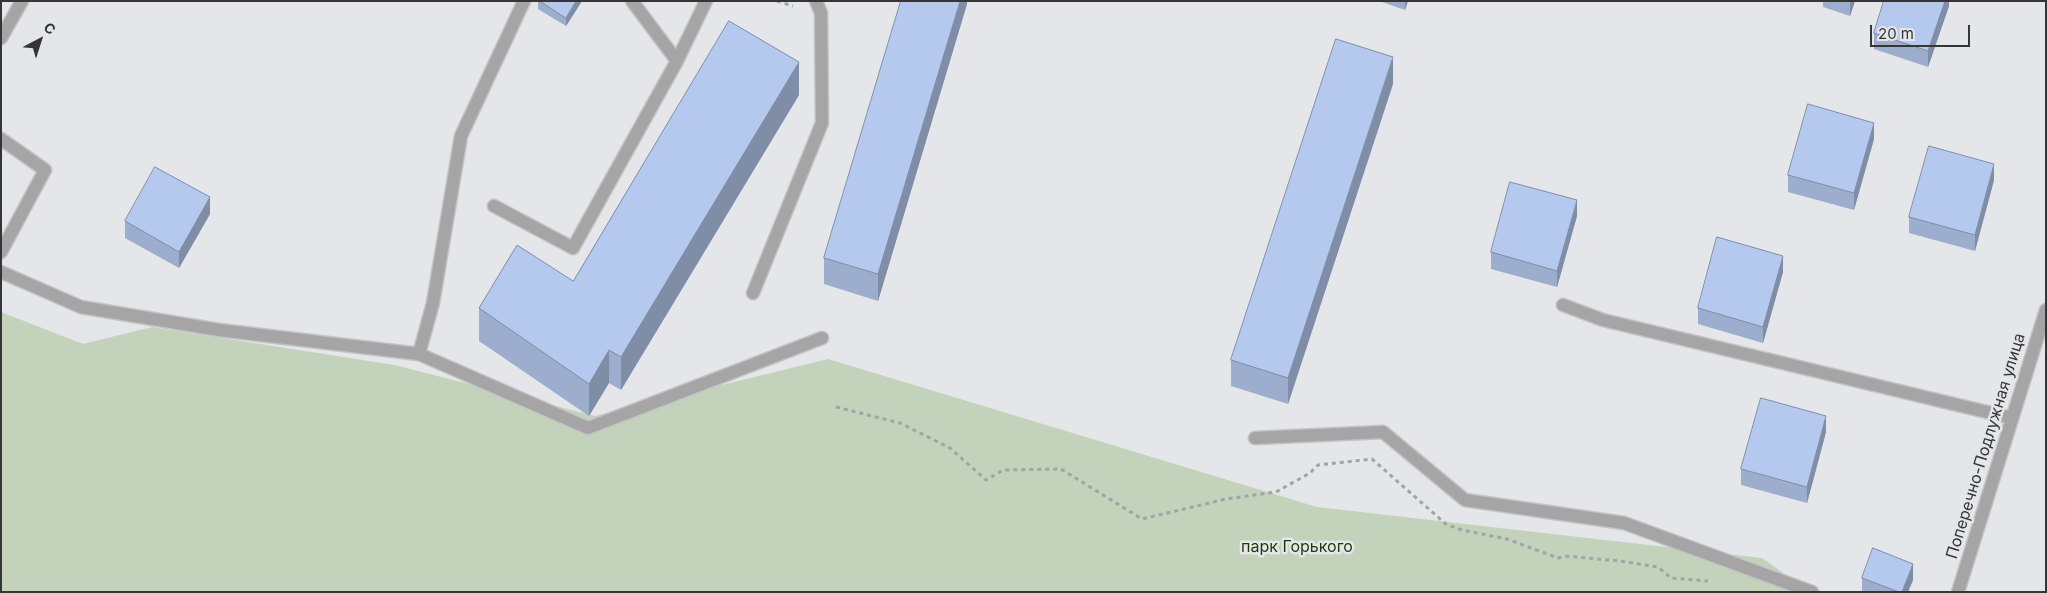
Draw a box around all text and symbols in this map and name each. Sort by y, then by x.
north arrow [15,15,65,65]
scale bar [1872,15,1972,47]
text: С [41,18,59,38]
text: 20 m [1878,24,1914,43]
street label: Поперечно-Подлужная улица [1942,331,2030,561]
park label: парк Горького [1241,537,1353,557]

